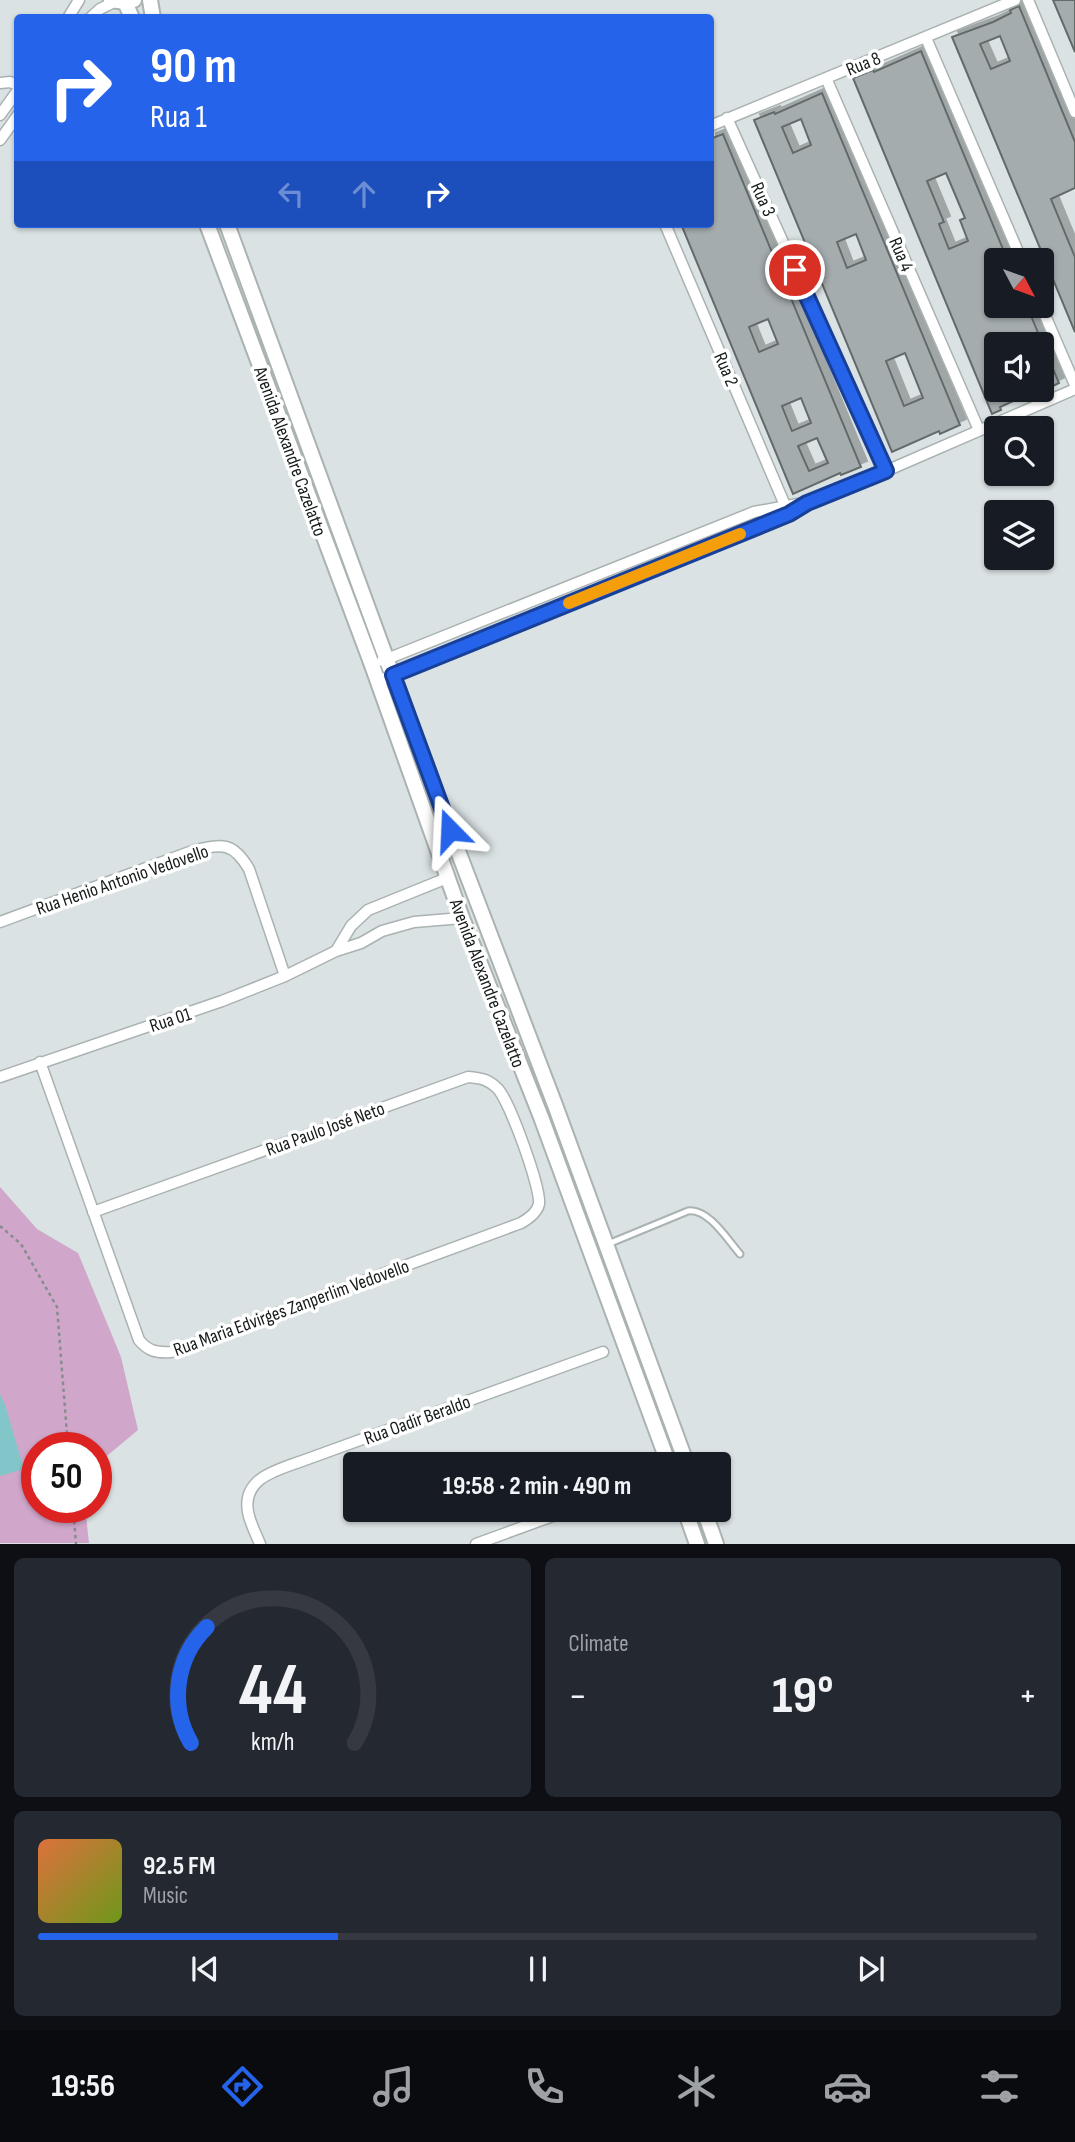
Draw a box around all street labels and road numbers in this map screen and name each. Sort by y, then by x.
street label: Rua 8 [843,47,884,82]
street label: Rua 3 [745,179,780,220]
street label: Rua 4 [883,234,918,275]
street label: Rua 2 [708,349,743,390]
street label: Avenida Alexandre Cazelatto [248,363,331,539]
street label: Rua Henio Antonio Vedovello [33,840,212,921]
street label: Avenida Alexandre Cazelatto [443,895,529,1071]
street label: Rua 01 [147,1003,194,1038]
street label: Rua Paulo José Neto [263,1097,388,1162]
street label: Rua Maria Edvirges Zanperlim Vedovello [170,1255,413,1362]
street label: Rua Oadir Beraldo [361,1391,474,1450]

